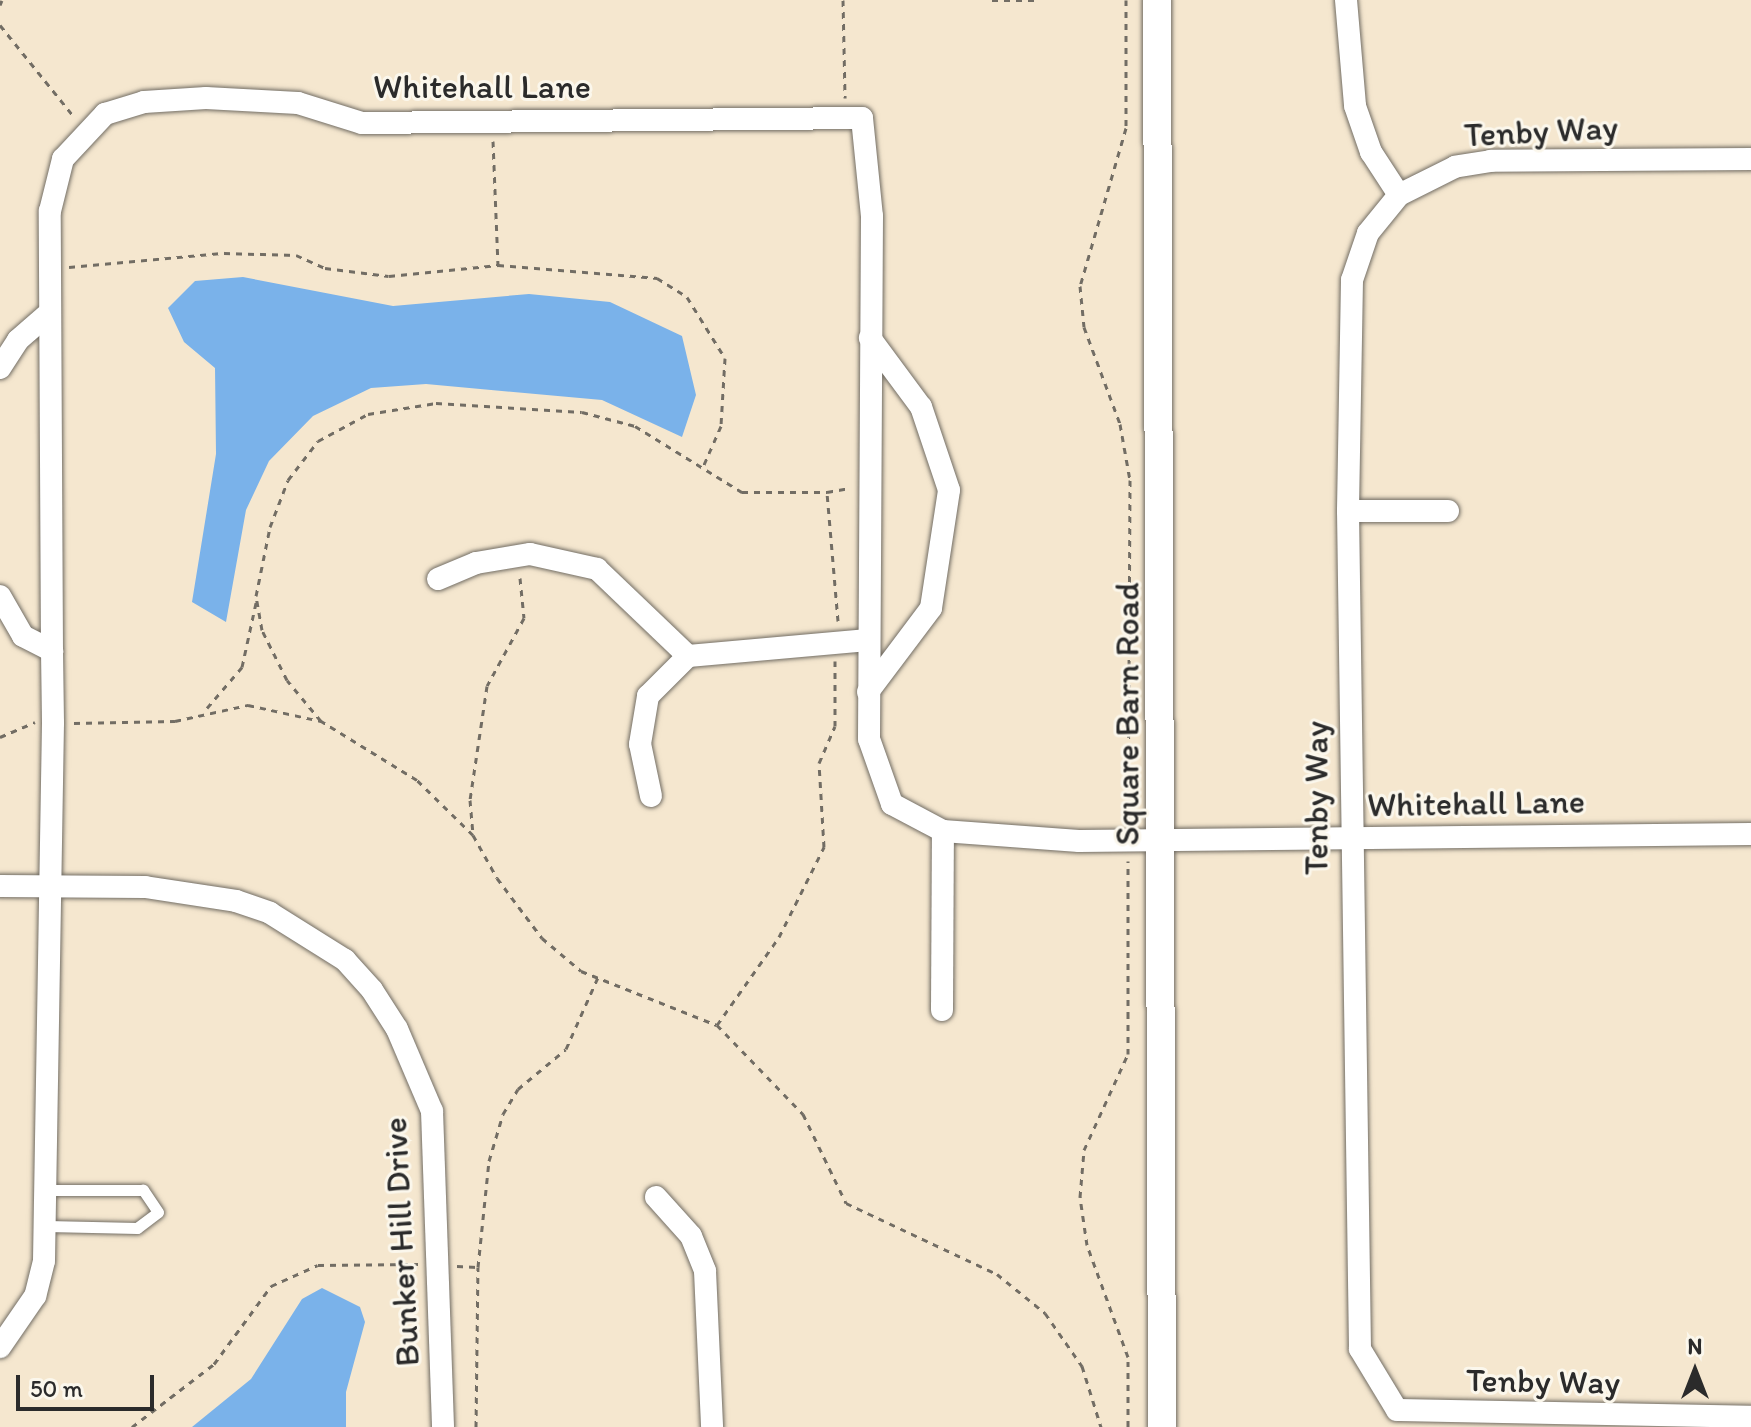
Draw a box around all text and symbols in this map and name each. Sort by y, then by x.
street label: Whitehall Lane [373,67,591,107]
street label: Tenby Way [1463,107,1619,155]
street label: Square Barn Road [1107,583,1147,845]
street label: Tenby Way [1296,721,1336,875]
street label: Whitehall Lane [1367,781,1585,825]
street label: Bunker Hill Drive [374,1116,428,1368]
north arrow [1655,1331,1735,1411]
text: N [1688,1333,1702,1360]
scale bar [20,1359,158,1409]
street label: Tenby Way [1466,1359,1620,1403]
text: 50 m [30,1374,83,1403]

